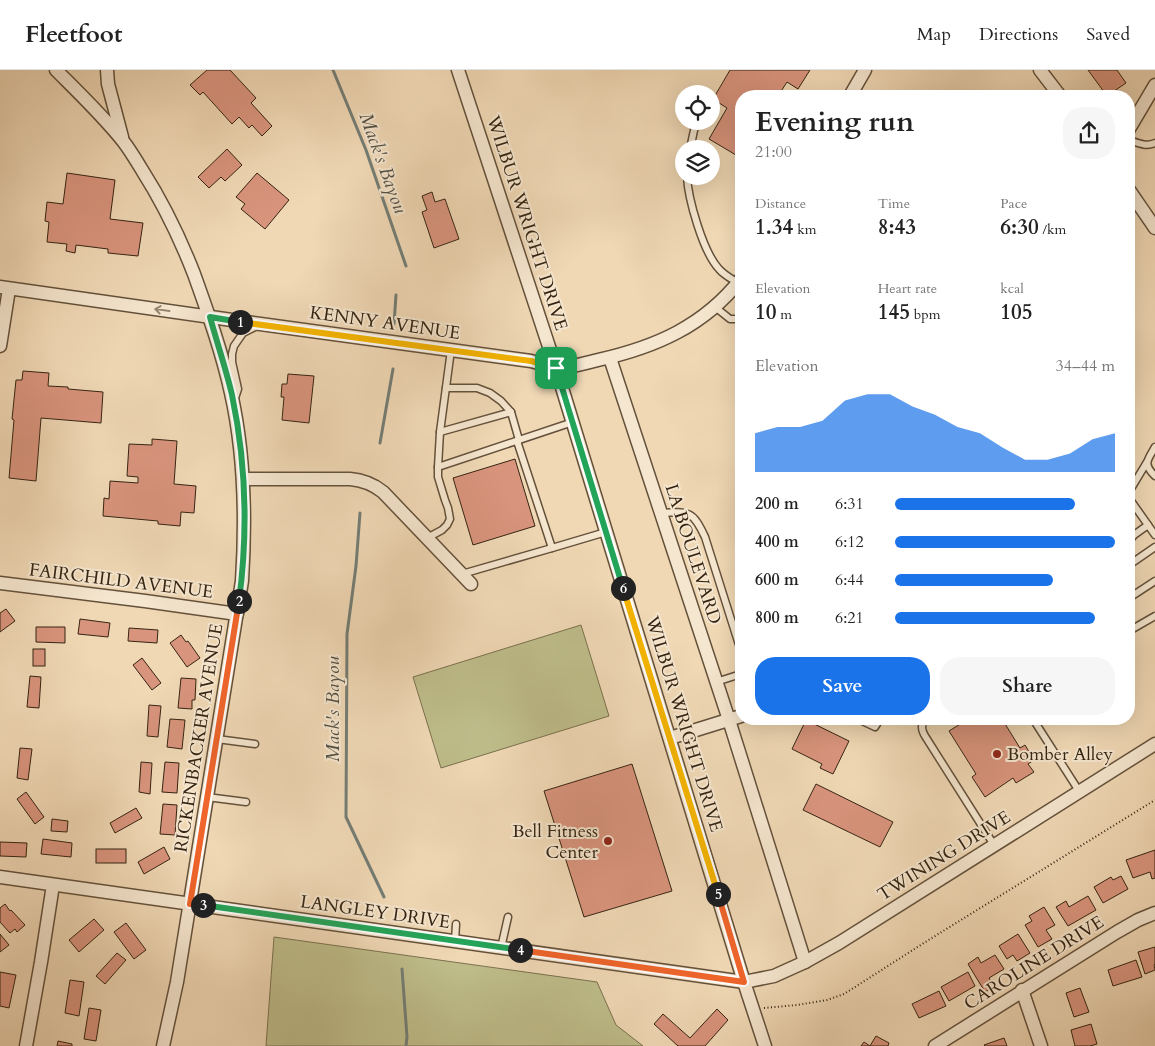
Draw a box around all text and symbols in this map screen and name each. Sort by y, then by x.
text: Fleetfoot [25,18,122,51]
text: Map [917,22,951,47]
text: Directions [979,22,1058,47]
text: Saved [1086,22,1130,47]
map controls [675,85,720,185]
button: locate [675,85,720,130]
text: Evening run [755,103,914,141]
button: share [1063,107,1115,159]
water label: Mack's Bayou [353,109,413,218]
street label: WILBUR WRIGHT DRIVE [480,111,574,334]
button: layers [675,140,720,185]
text: 21:00 [755,141,792,163]
text: Distance [755,194,806,213]
text: Time [878,194,910,213]
text: Pace [1000,194,1027,213]
text: 1.34 [755,213,793,242]
text: 8:43 [878,213,916,242]
text: 6:30 [1000,213,1039,242]
text: km [793,220,816,239]
text: /km [1039,220,1066,239]
text: Elevation [755,279,811,298]
text: Heart rate [878,279,937,298]
text: kcal [1000,279,1024,298]
text: 10 [755,298,777,327]
text: 145 [878,298,910,327]
text: 105 [1000,298,1033,327]
street label: KENNY AVENUE [308,300,462,346]
one-way arrow [154,305,170,315]
text: m [777,305,792,324]
text: bpm [910,305,941,324]
pin: 1 [228,310,252,334]
text: 1 [237,313,244,332]
pin [535,347,577,389]
icon: arrive [542,354,570,382]
text: Elevation [755,355,819,377]
text: 34–44 m [1056,355,1115,377]
street label: LA BOULEVARD [659,481,727,627]
text: 200 m [755,493,799,515]
text: 6:31 [835,493,864,515]
text: 400 m [755,531,799,553]
text: 6:12 [835,531,864,553]
street label: FAIRCHILD AVENUE [28,557,214,605]
text: 600 m [755,569,799,591]
text: 6:44 [835,569,864,591]
pin: 6 [610,576,636,600]
text: 6 [620,579,627,598]
pin: 2 [226,588,252,614]
text: 2 [236,592,243,611]
text: 800 m [755,607,799,629]
text: 6:21 [835,607,864,629]
street label: WILBUR WRIGHT DRIVE [639,612,729,835]
street label: RICKENBACKER AVENUE [169,622,229,854]
water label: Mack's Bayou [320,656,346,762]
button: Save [755,657,930,715]
button: Share [940,657,1115,715]
place label: Bomber Alley [1007,742,1114,767]
marker: Bomber Alley [991,748,1003,760]
street label: TWINING DRIVE [873,805,1015,907]
place label: Bell Fitness Center [512,819,598,865]
marker: Bell Fitness Center [602,835,614,847]
pin: 5 [706,882,730,906]
text: 5 [715,885,722,904]
street label: LANGLEY DRIVE [298,889,452,935]
pin: 3 [190,892,216,918]
text: 3 [200,896,207,915]
street label: CAROLINE DRIVE [959,910,1109,1016]
pin: 4 [508,938,532,962]
text: 4 [517,941,524,960]

